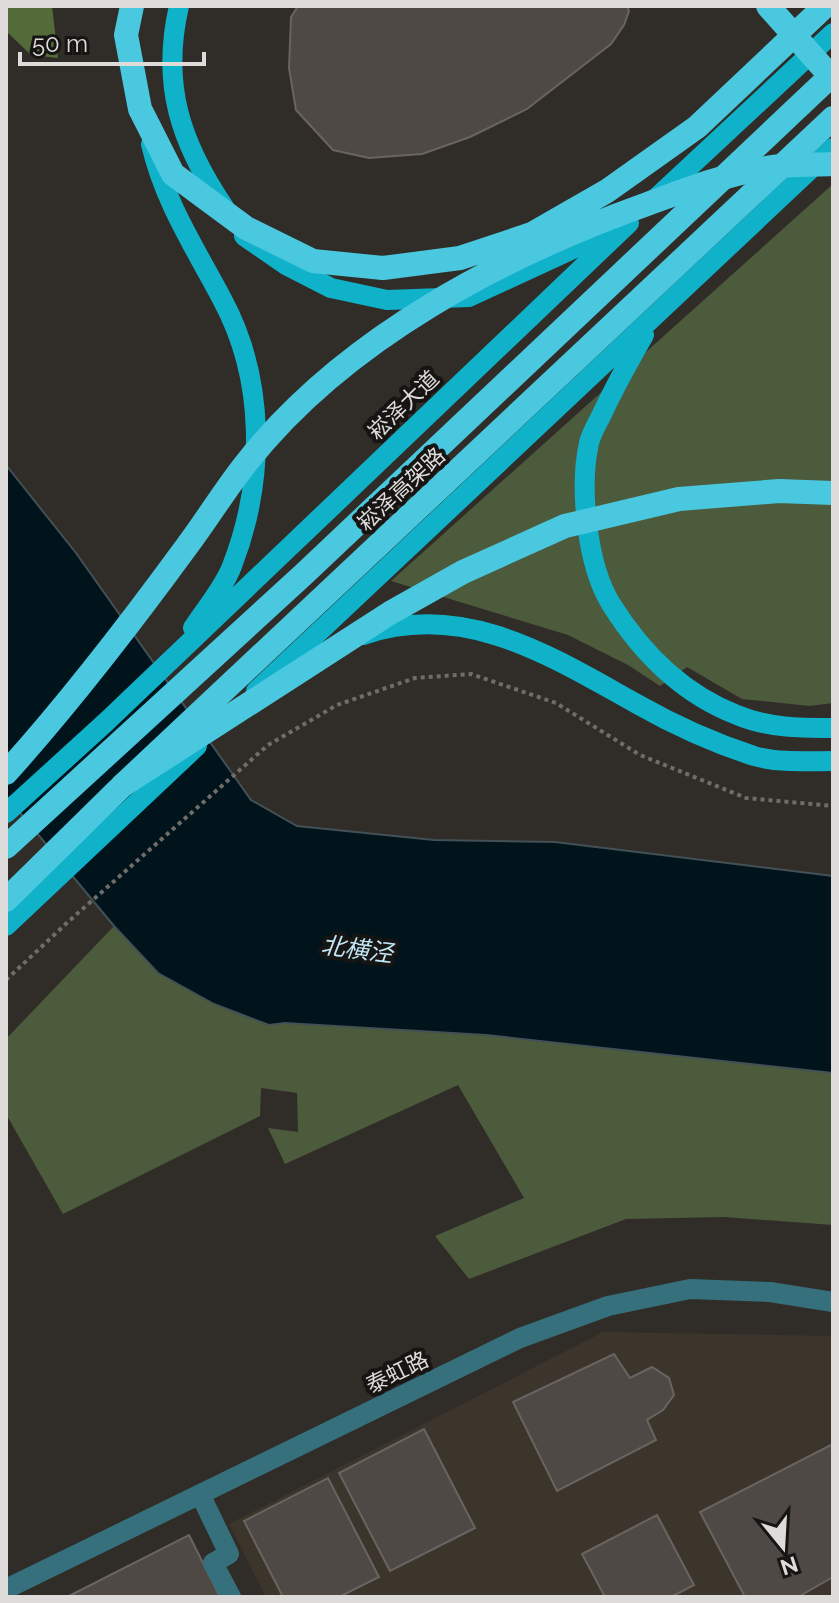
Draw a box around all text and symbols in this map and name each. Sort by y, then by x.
scale bar [20,16,204,66]
text: 50 m [32,29,88,58]
street label: 崧泽大道 [362,365,444,445]
street label: 崧泽高架路 [352,442,450,536]
water label: 北横泾 [320,930,396,968]
street label: 泰虹路 [362,1346,432,1398]
north arrow [743,1507,823,1587]
text: N [777,1551,801,1581]

